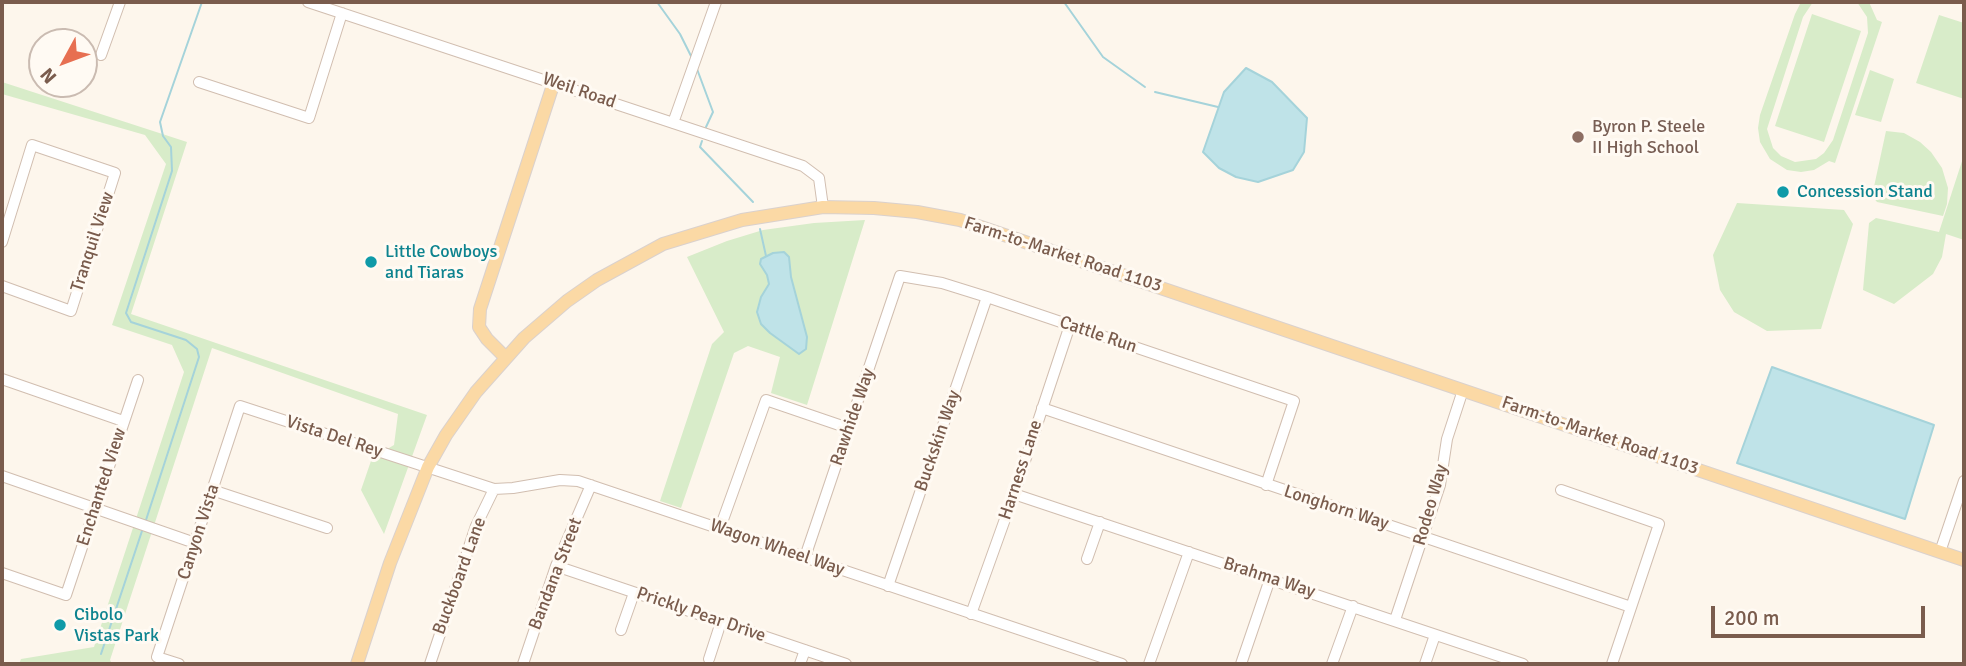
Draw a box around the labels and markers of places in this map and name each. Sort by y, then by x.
place label: Byron P. Steele II High School [1592,116,1705,158]
marker: Byron P. Steele II High School [1570,129,1586,145]
place label: Concession Stand [1797,181,1933,203]
marker: Concession Stand [1775,184,1791,200]
place label: Little Cowboys and Tiaras [385,241,497,284]
marker: Little Cowboys and Tiaras [363,254,379,270]
place label: Cibolo Vistas Park [74,604,159,646]
marker: Cibolo Vistas Park [52,617,68,633]

